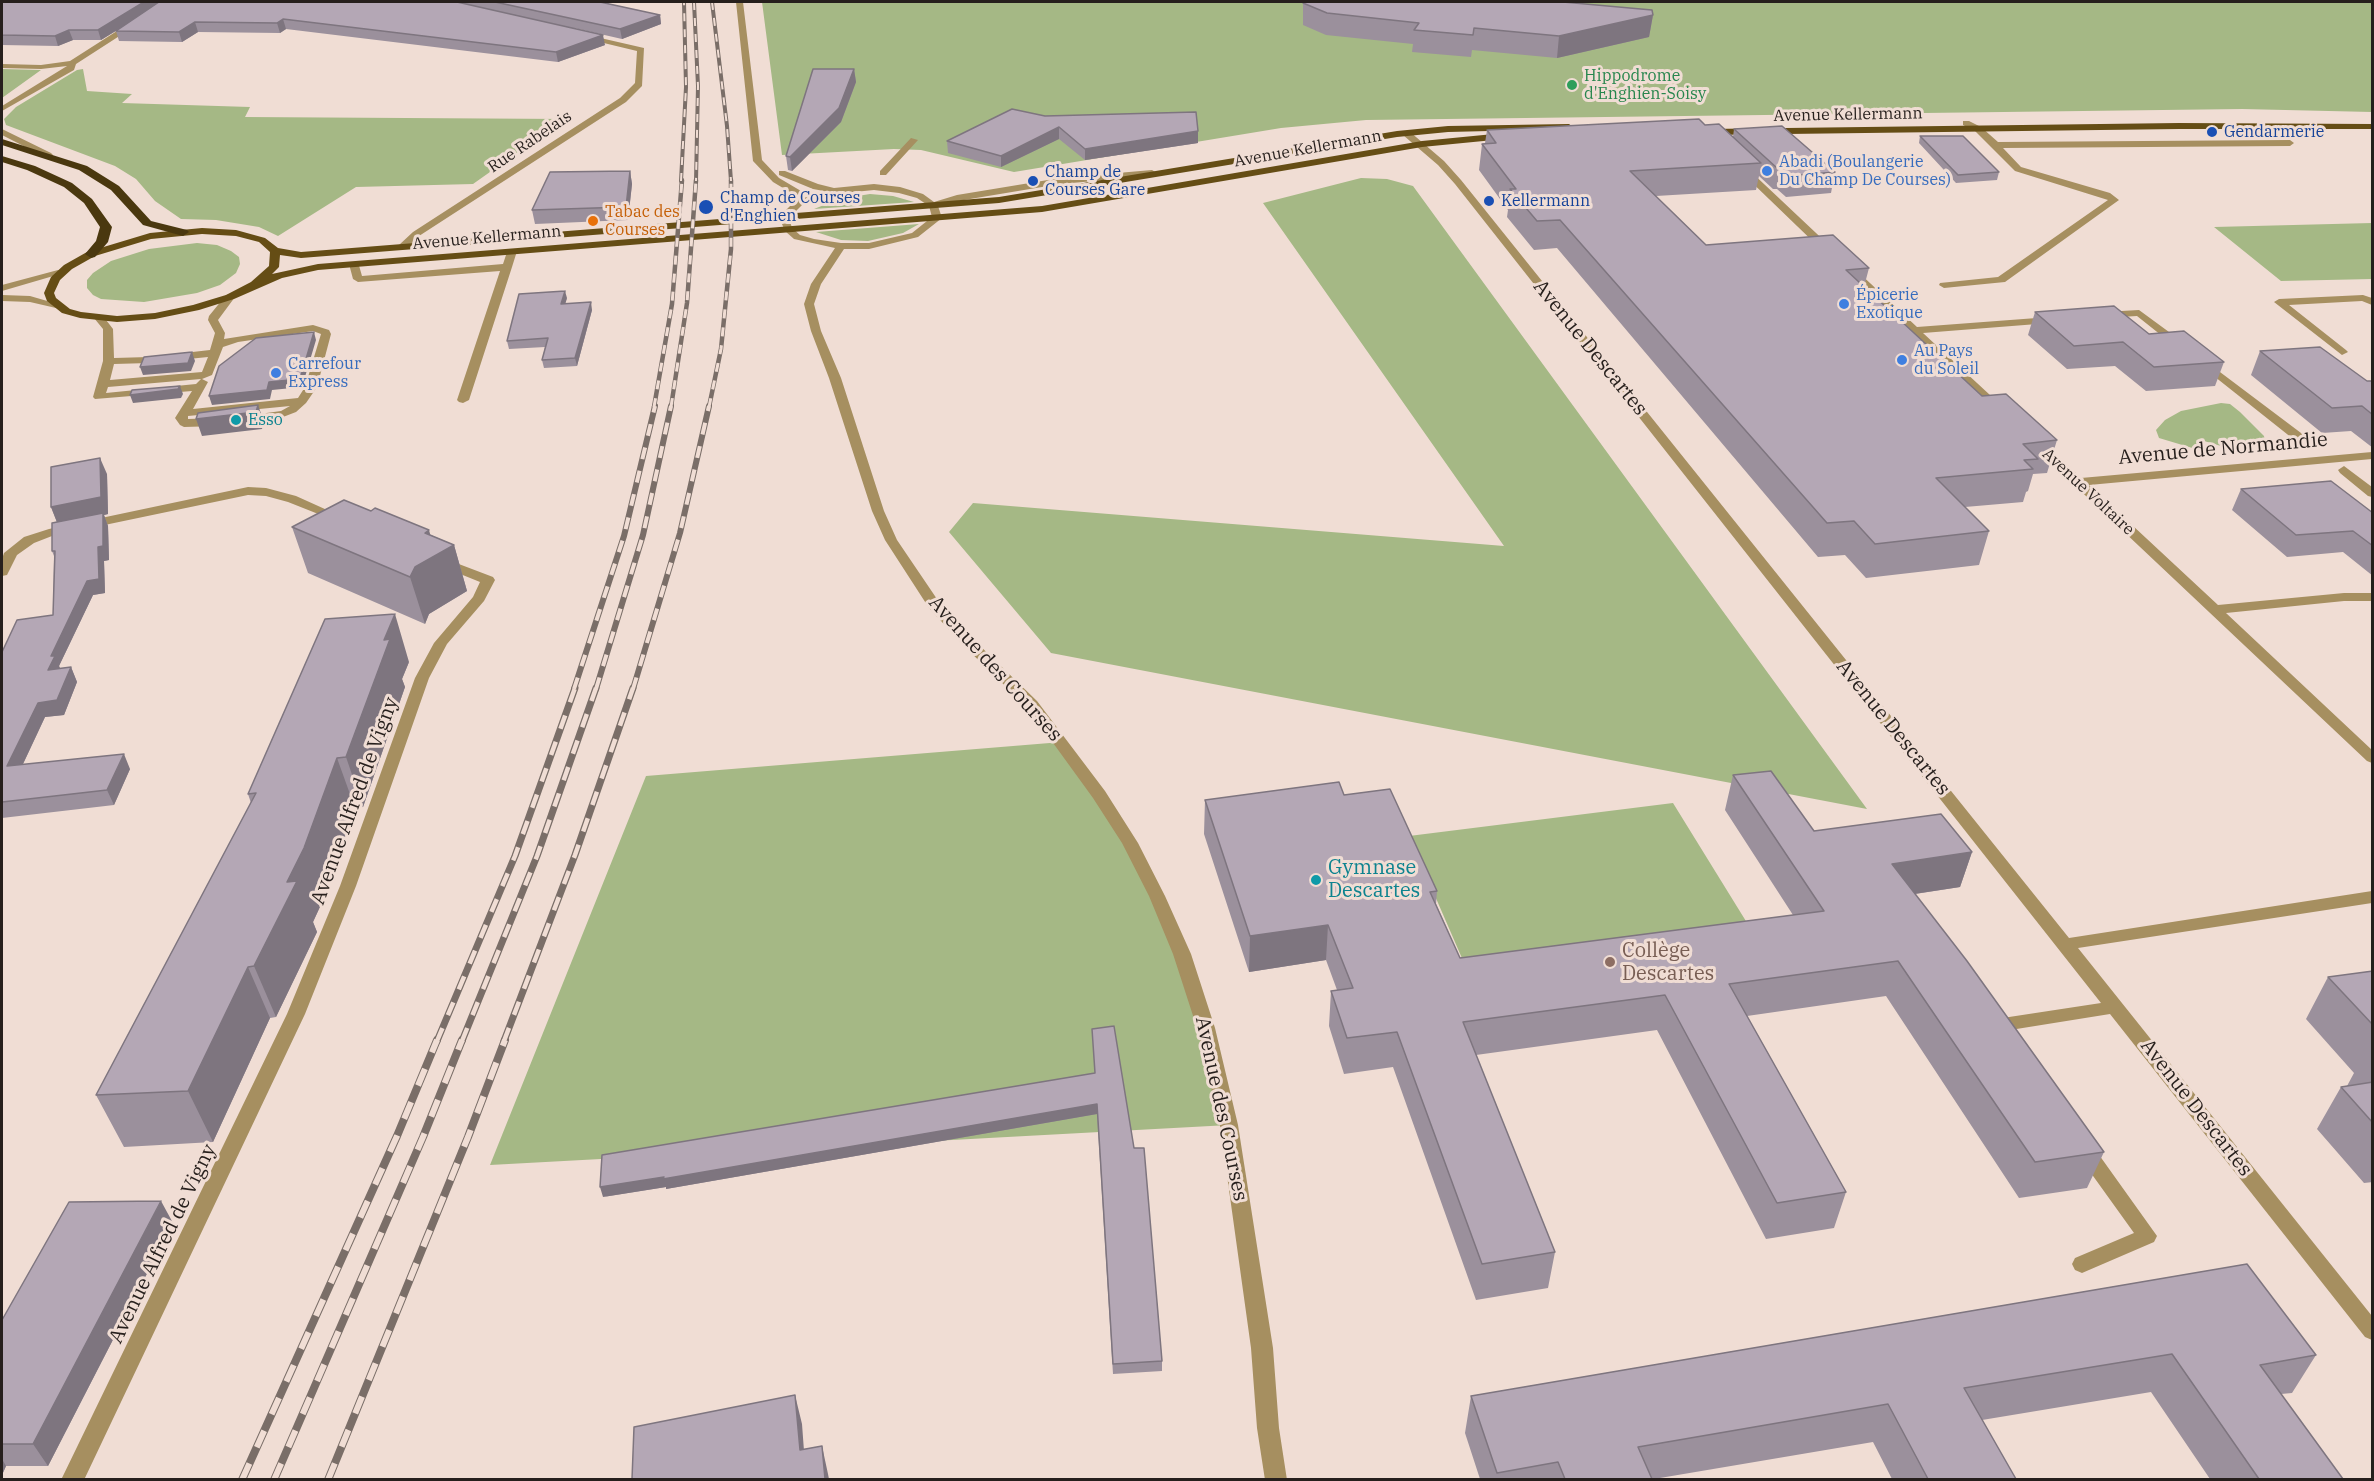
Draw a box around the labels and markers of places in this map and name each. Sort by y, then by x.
place label: Hippodrome d'Enghien-Soisy [1584,66,1706,104]
marker: Hippodrome d'Enghien-Soisy [1565,78,1579,92]
place label: Gendarmerie [2224,122,2324,142]
marker: Gendarmerie [2205,125,2219,139]
place label: Abadi (Boulangerie Du Champ De Courses) [1779,152,1951,190]
place label: Champ de Courses Gare [1045,162,1145,200]
marker: Abadi (Boulangerie Du Champ De Courses) [1760,164,1774,178]
marker: Champ de Courses Gare [1026,174,1040,188]
place label: Champ de Courses d'Enghien [720,188,860,226]
place label: Kellermann [1501,191,1590,211]
marker: Kellermann [1482,194,1496,208]
marker: Champ de Courses d'Enghien [697,198,715,216]
place label: Tabac des Courses [605,202,680,240]
marker: Tabac des Courses [586,214,600,228]
place label: Épicerie Exotique [1856,285,1923,323]
marker: Épicerie Exotique [1837,297,1851,311]
place label: Au Pays du Soleil [1914,341,1979,379]
marker: Au Pays du Soleil [1895,353,1909,367]
place label: Carrefour Express [288,354,361,392]
marker: Carrefour Express [269,366,283,380]
place label: Esso [248,410,283,430]
marker: Esso [229,413,243,427]
place label: Gymnase Descartes [1328,856,1420,903]
marker: Gymnase Descartes [1309,873,1323,887]
place label: Collège Descartes [1622,939,1714,986]
marker: Collège Descartes [1603,955,1617,969]

